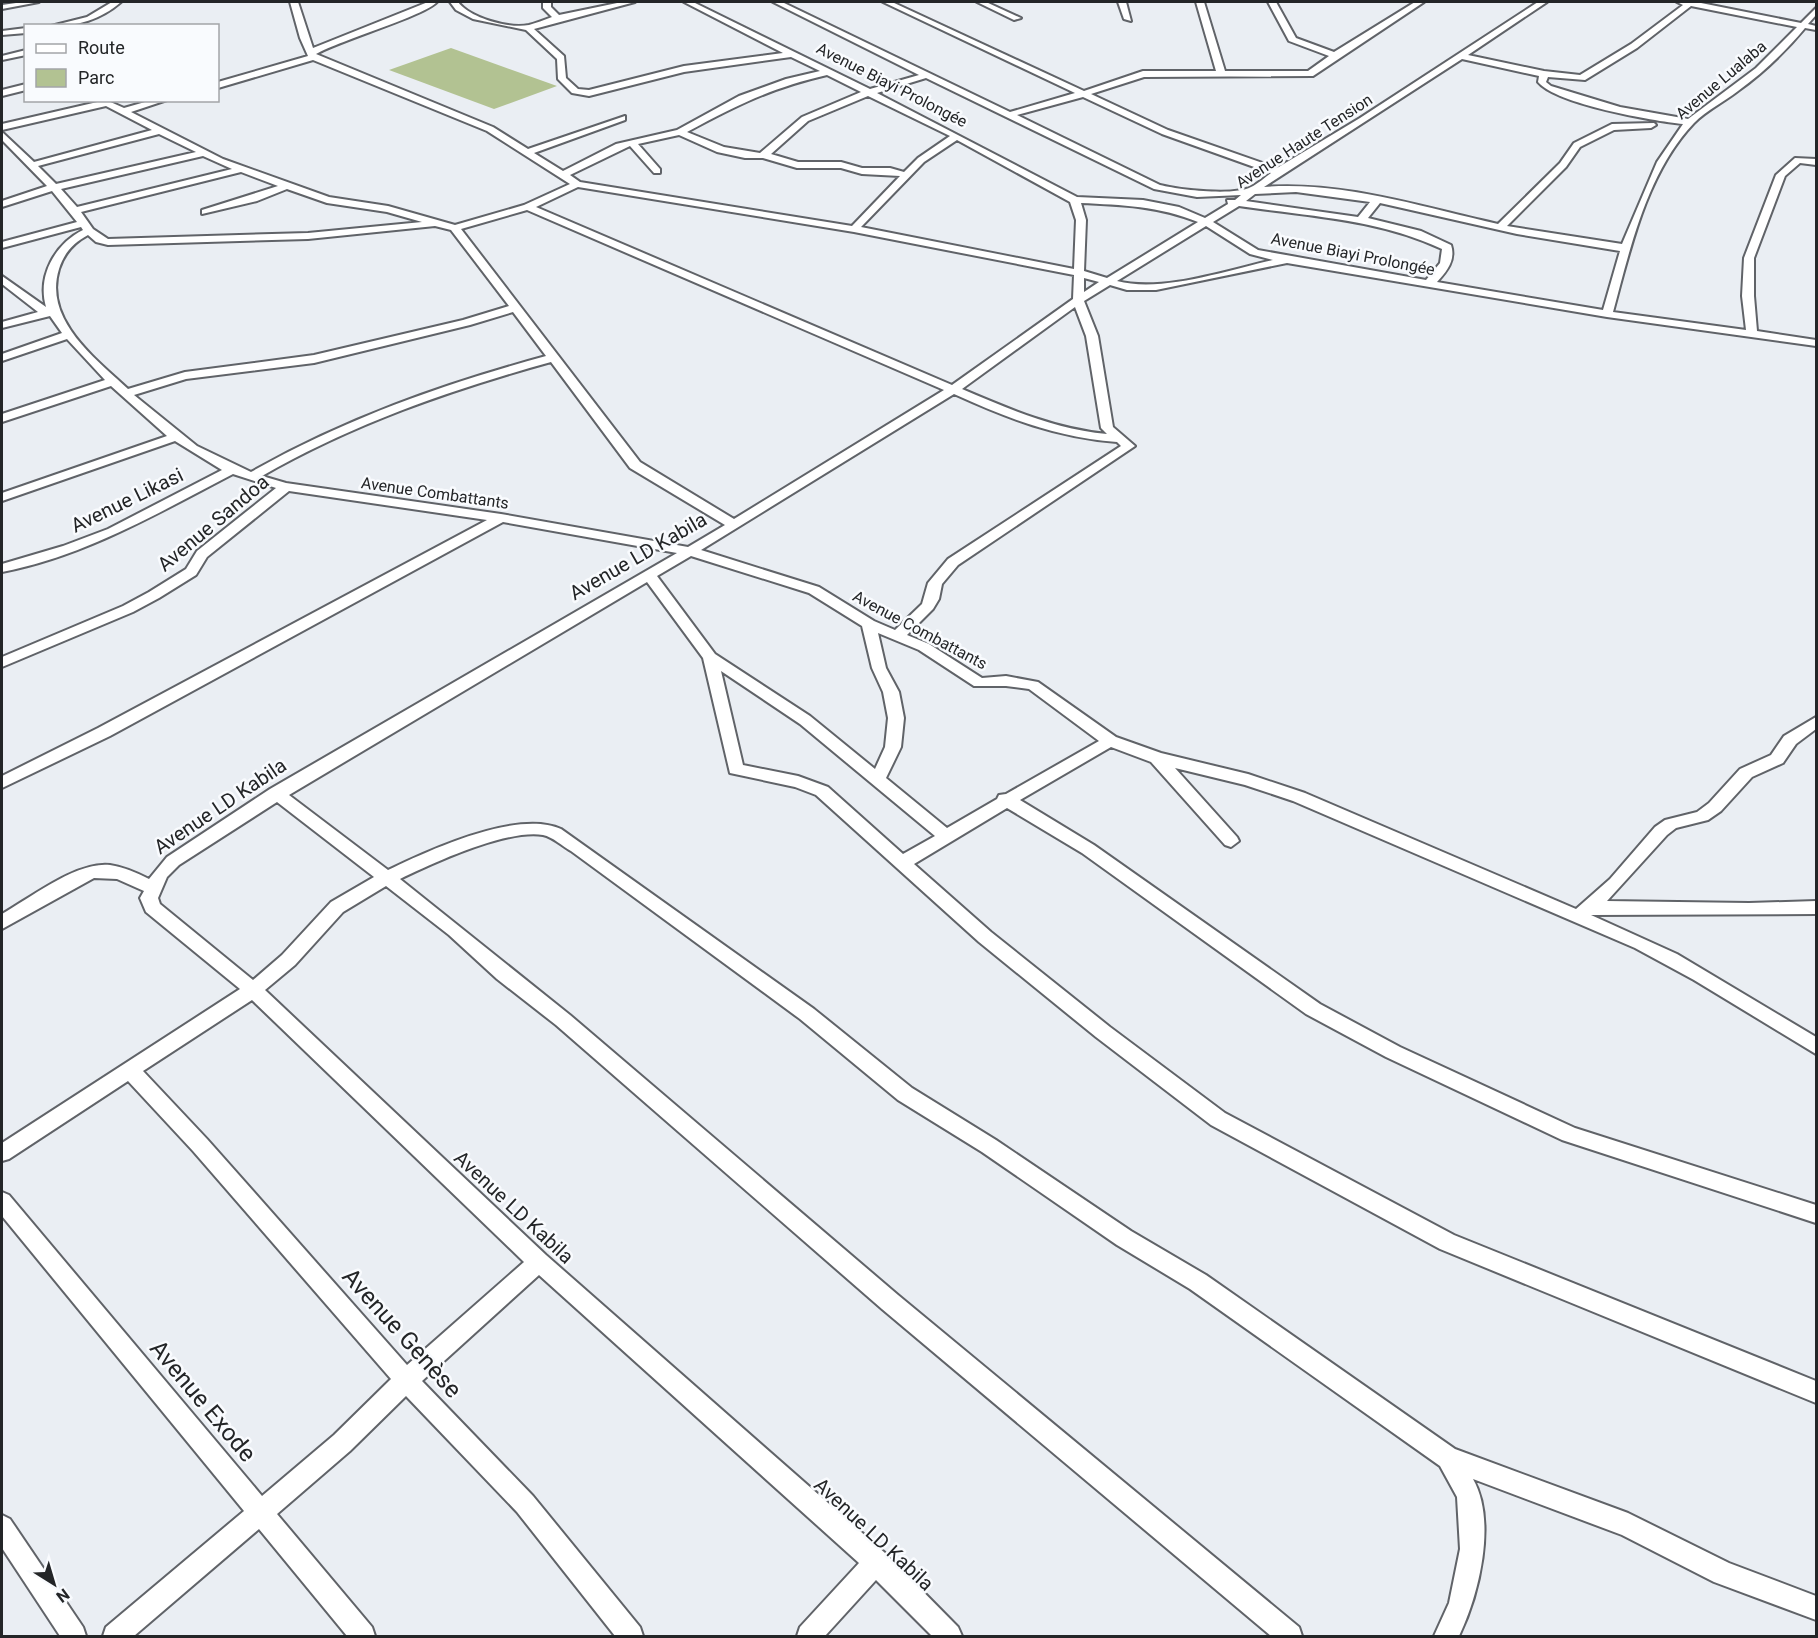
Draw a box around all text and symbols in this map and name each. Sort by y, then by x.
legend [24,24,219,102]
text: Route [78,37,125,58]
street label: Avenue Lualaba [1672,37,1770,123]
street label: Avenue Biayi Prolongée [814,39,970,131]
text: Parc [78,67,114,88]
street label: Avenue Haute Tension [1232,90,1376,192]
street label: Avenue Biayi Prolongée [1269,229,1437,279]
street label: Avenue Likasi [67,462,187,538]
street label: Avenue Sandoa [153,470,273,576]
street label: Avenue Combattants [360,473,510,513]
street label: Avenue LD Kabila [565,507,711,605]
street label: Avenue Combattants [850,587,990,673]
street label: Avenue LD Kabila [149,753,291,859]
street label: Avenue LD Kabila [449,1146,579,1268]
street label: Avenue Genèse [337,1262,467,1404]
street label: Avenue Exode [144,1335,262,1467]
street label: Avenue LD Kabila [809,1473,939,1595]
north arrow [24,1554,84,1614]
text: N [52,1585,73,1607]

